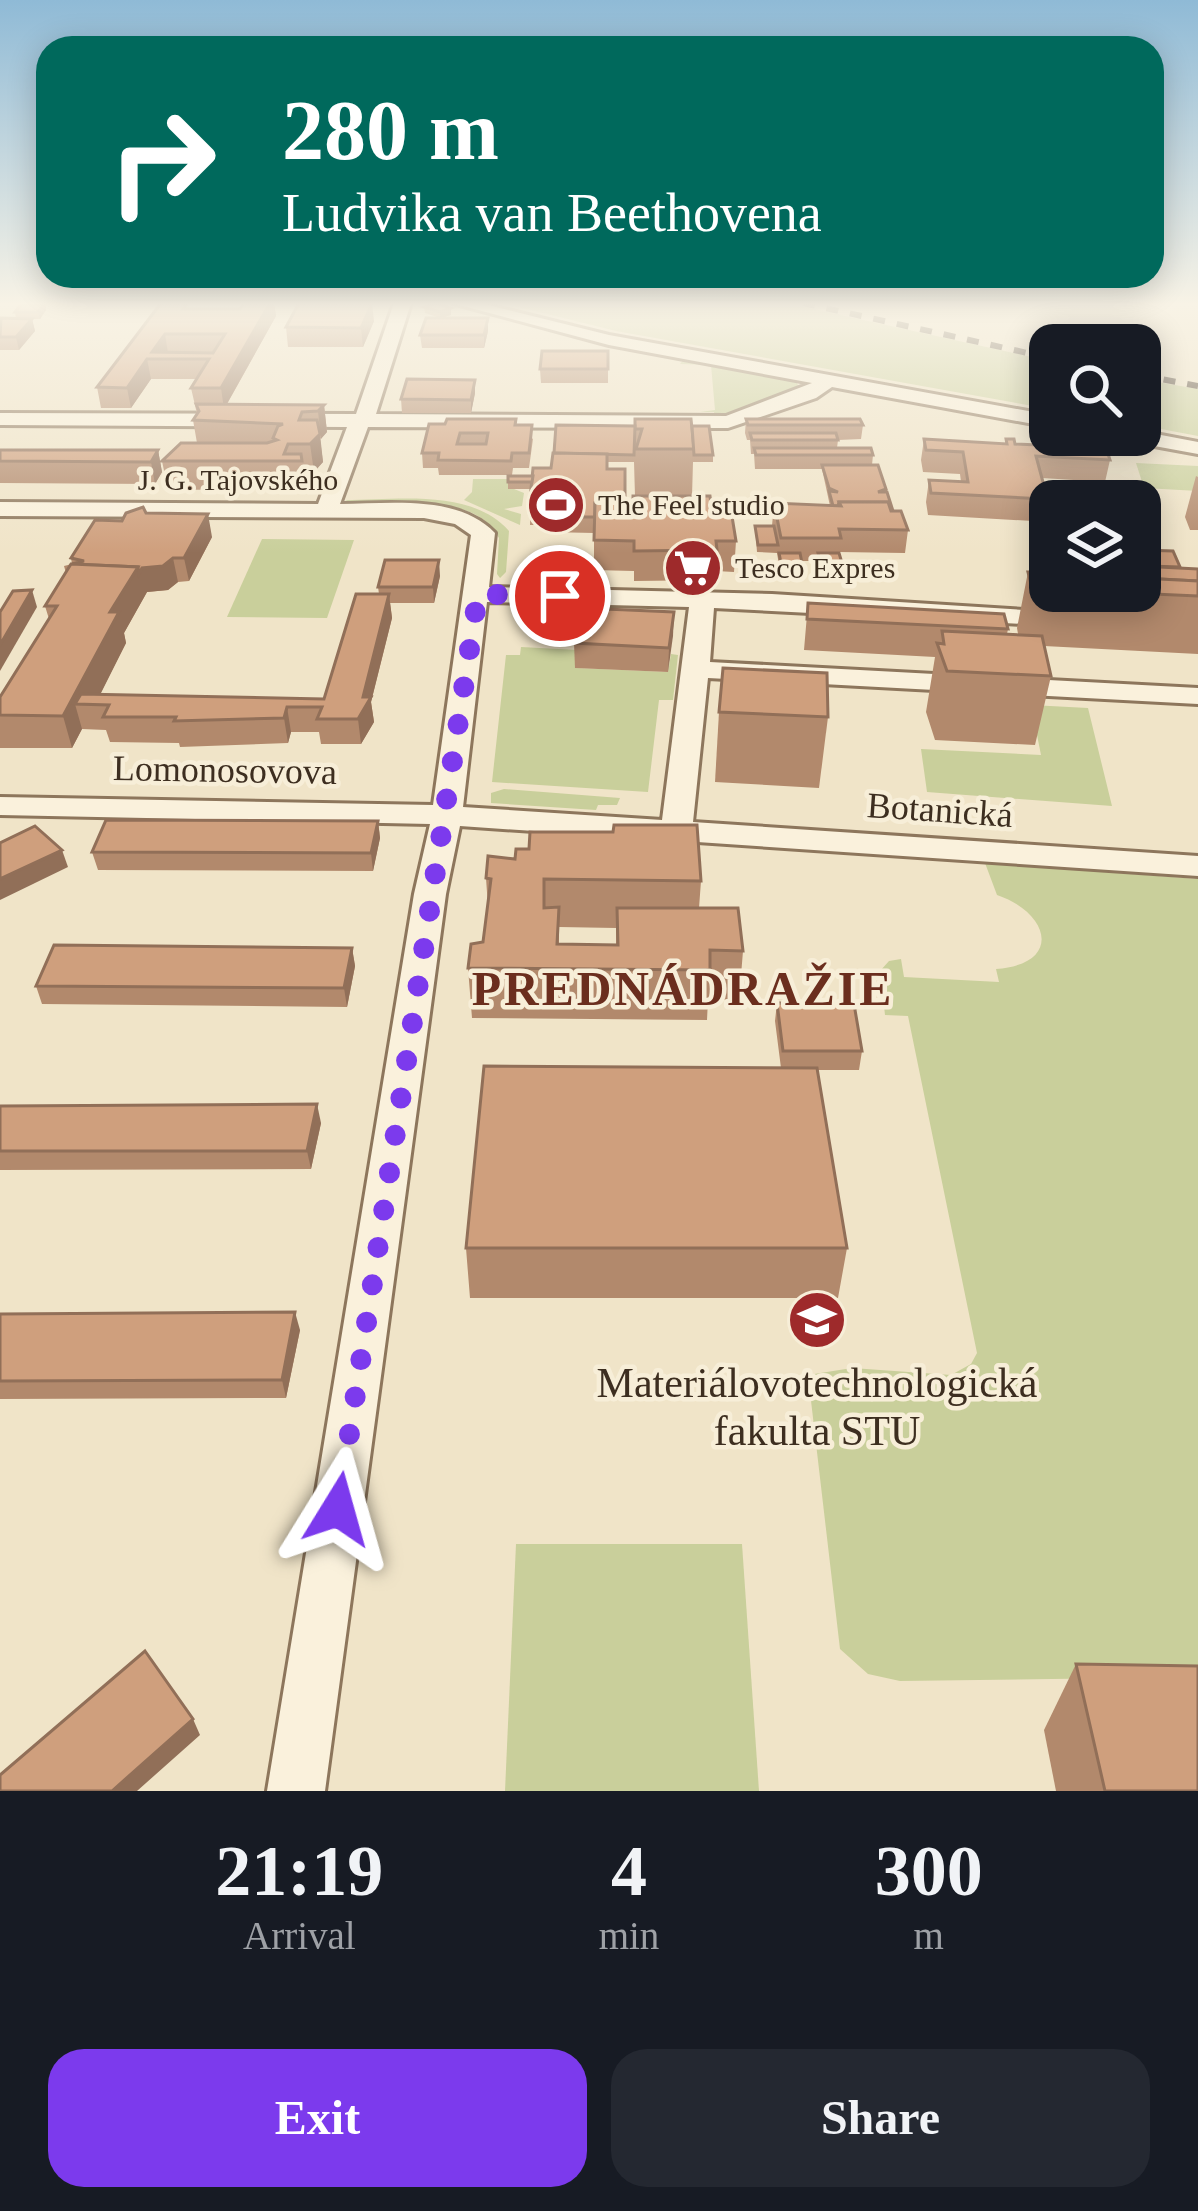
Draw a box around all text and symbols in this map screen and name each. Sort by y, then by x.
icon: right [84,84,240,240]
text: 280 m [282,84,499,177]
text: Ludvika van Beethovena [282,183,822,243]
map controls [1029,324,1161,612]
button: search [1029,324,1161,456]
street label: J. G. Tajovského [138,463,338,496]
sports icon: The Feel studio [525,474,587,536]
button: layers [1029,480,1161,612]
place label: The Feel studio [598,488,785,521]
supermarket icon: Tesco Expres [662,537,724,599]
pin [509,545,611,647]
place label: Tesco Expres [735,551,895,584]
icon: arrive [527,563,593,629]
street label: Lomonosovova [113,748,337,792]
street label: Botanická [866,785,1014,835]
district label: PREDNÁDRAŽIE [472,962,894,1015]
school or university icon: Materiálovotechnologická fakulta STU [786,1289,848,1351]
place label: Materiálovotechnologická fakulta STU [597,1360,1038,1454]
position arrow [275,1446,401,1572]
text: 21:19 [215,1831,383,1911]
text: 4 [611,1831,647,1911]
text: 300 [875,1831,983,1911]
text: Arrival [243,1914,356,1957]
text: min [599,1914,659,1957]
text: m [913,1914,944,1957]
button: Exit [48,2049,587,2187]
button: Share [611,2049,1150,2187]

